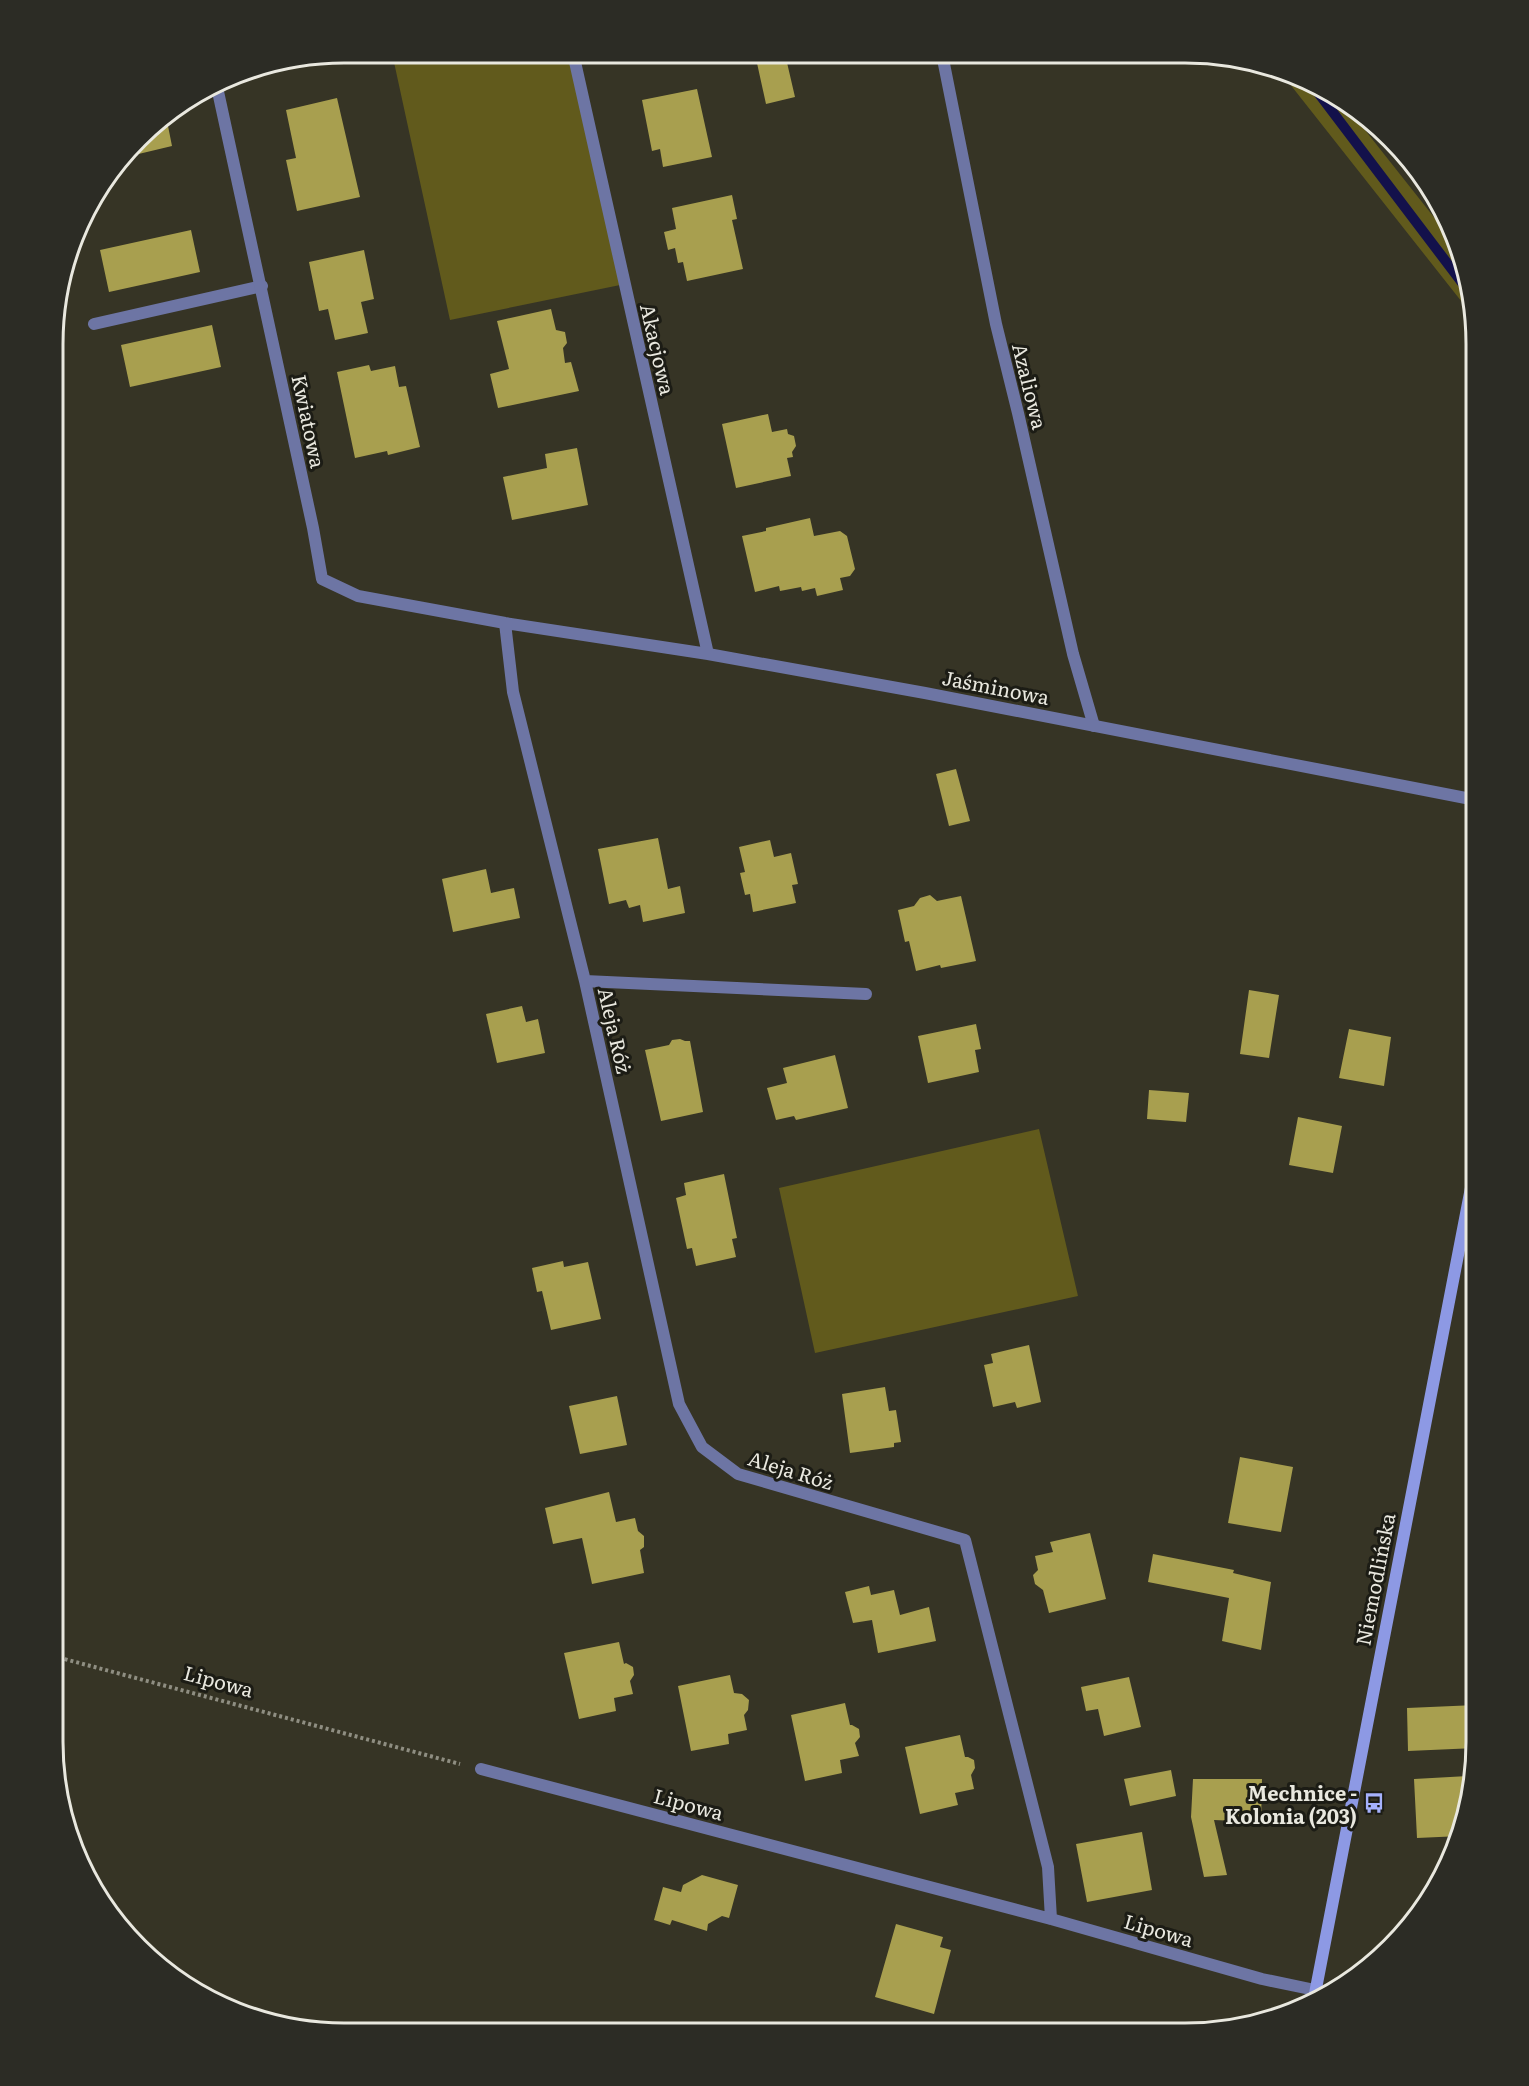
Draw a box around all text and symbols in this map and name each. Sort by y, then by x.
street label: Akacjowa [634,300,684,398]
street label: Azaliowa [1006,340,1056,432]
street label: Kwiatowa [285,371,335,471]
street label: Jaśminowa [940,661,1052,711]
street label: Aleja Róż [592,984,641,1076]
street label: Aleja Róż [745,1442,837,1496]
street label: Niemodlińska [1346,1510,1402,1648]
street label: Lipowa [181,1656,257,1704]
place label: Mechnice - Kolonia (203) [1225,1777,1357,1830]
street label: Lipowa [651,1779,727,1827]
bus stop icon: Mechnice - Kolonia (203) [1362,1791,1386,1815]
street label: Lipowa [1121,1905,1197,1953]

